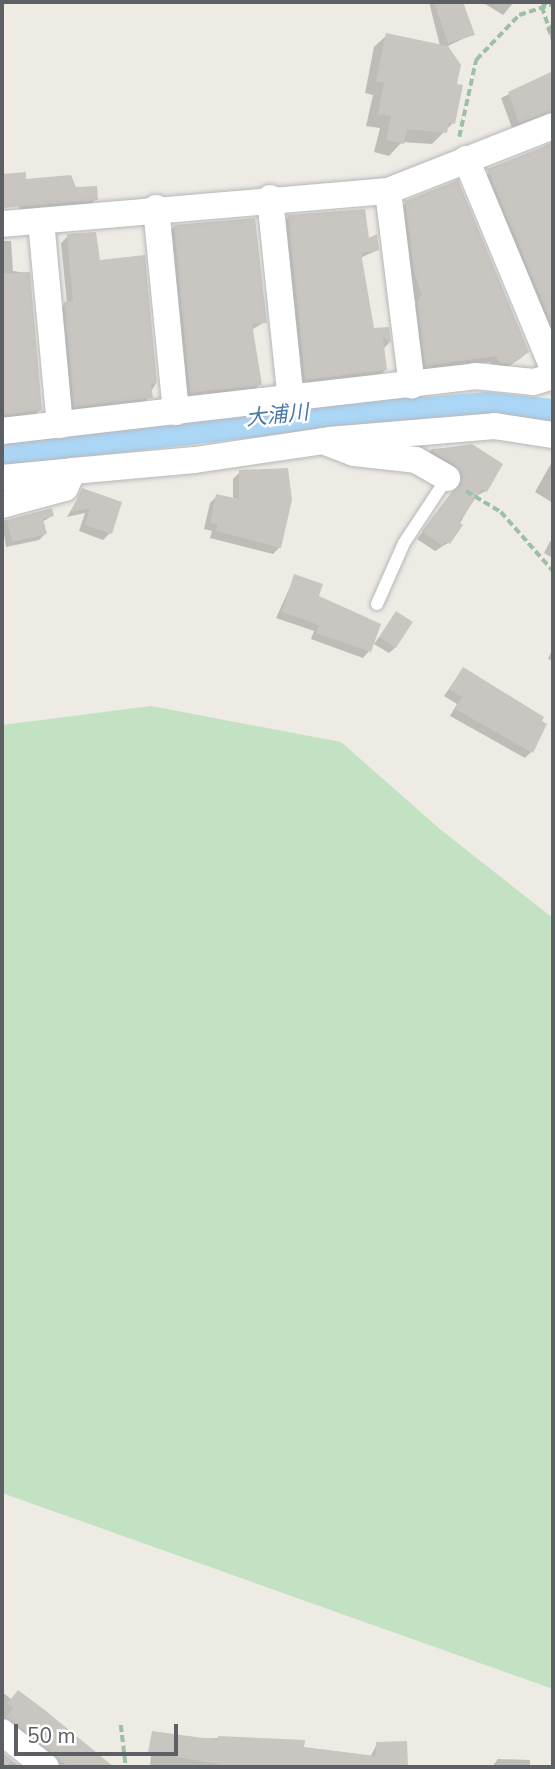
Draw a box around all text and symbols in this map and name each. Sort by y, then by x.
water label: 大浦川 [244,399,310,431]
scale bar [18,1710,182,1754]
text: 50 m [27,1722,76,1750]

